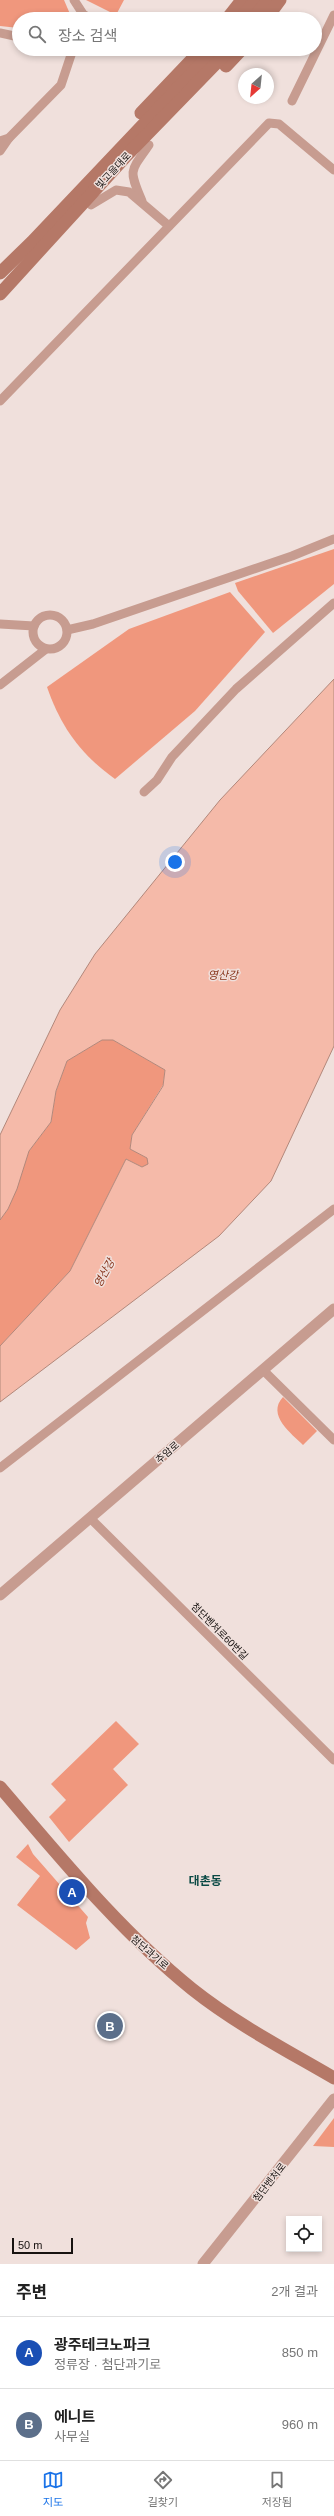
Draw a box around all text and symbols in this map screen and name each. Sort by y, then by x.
search box [12,12,322,56]
icon: search [26,23,48,45]
text: 장소 검색 [58,27,117,44]
north arrow [238,68,274,104]
street label: 빛고을대로 [94,150,133,191]
your location [165,852,185,872]
water label: 영산강 [208,969,240,981]
water label: 영산강 [91,1255,118,1289]
street label: 추암로 [153,1439,181,1466]
street label: 첨단벤처로60번길 [189,1601,250,1662]
district label: 대촌동 [188,1874,222,1888]
pin: A [59,1877,85,1907]
street label: 첨단과기로 [129,1933,171,1972]
pin: B [97,2011,123,2041]
street label: 첨단벤처로 [251,2161,288,2204]
map controls [286,2216,322,2252]
button: locate [286,2216,322,2252]
scale bar [12,2236,73,2255]
text: 50 m [18,2239,42,2251]
text: 주변 [16,2283,47,2302]
text: 2개 결과 [271,2284,318,2299]
text: 광주테크노파크 [54,2336,151,2353]
text: A [24,2345,34,2360]
text: 850 m [282,2345,318,2360]
text: 정류장 · 첨단과기로 [54,2357,161,2372]
text: 에니트 [54,2408,95,2425]
text: B [24,2417,34,2432]
text: 960 m [282,2417,318,2432]
text: 사무실 [54,2429,90,2444]
tab: 지도 [42,2469,64,2509]
tab: 길찾기 [148,2469,178,2509]
tab: 저장됨 [262,2469,292,2509]

